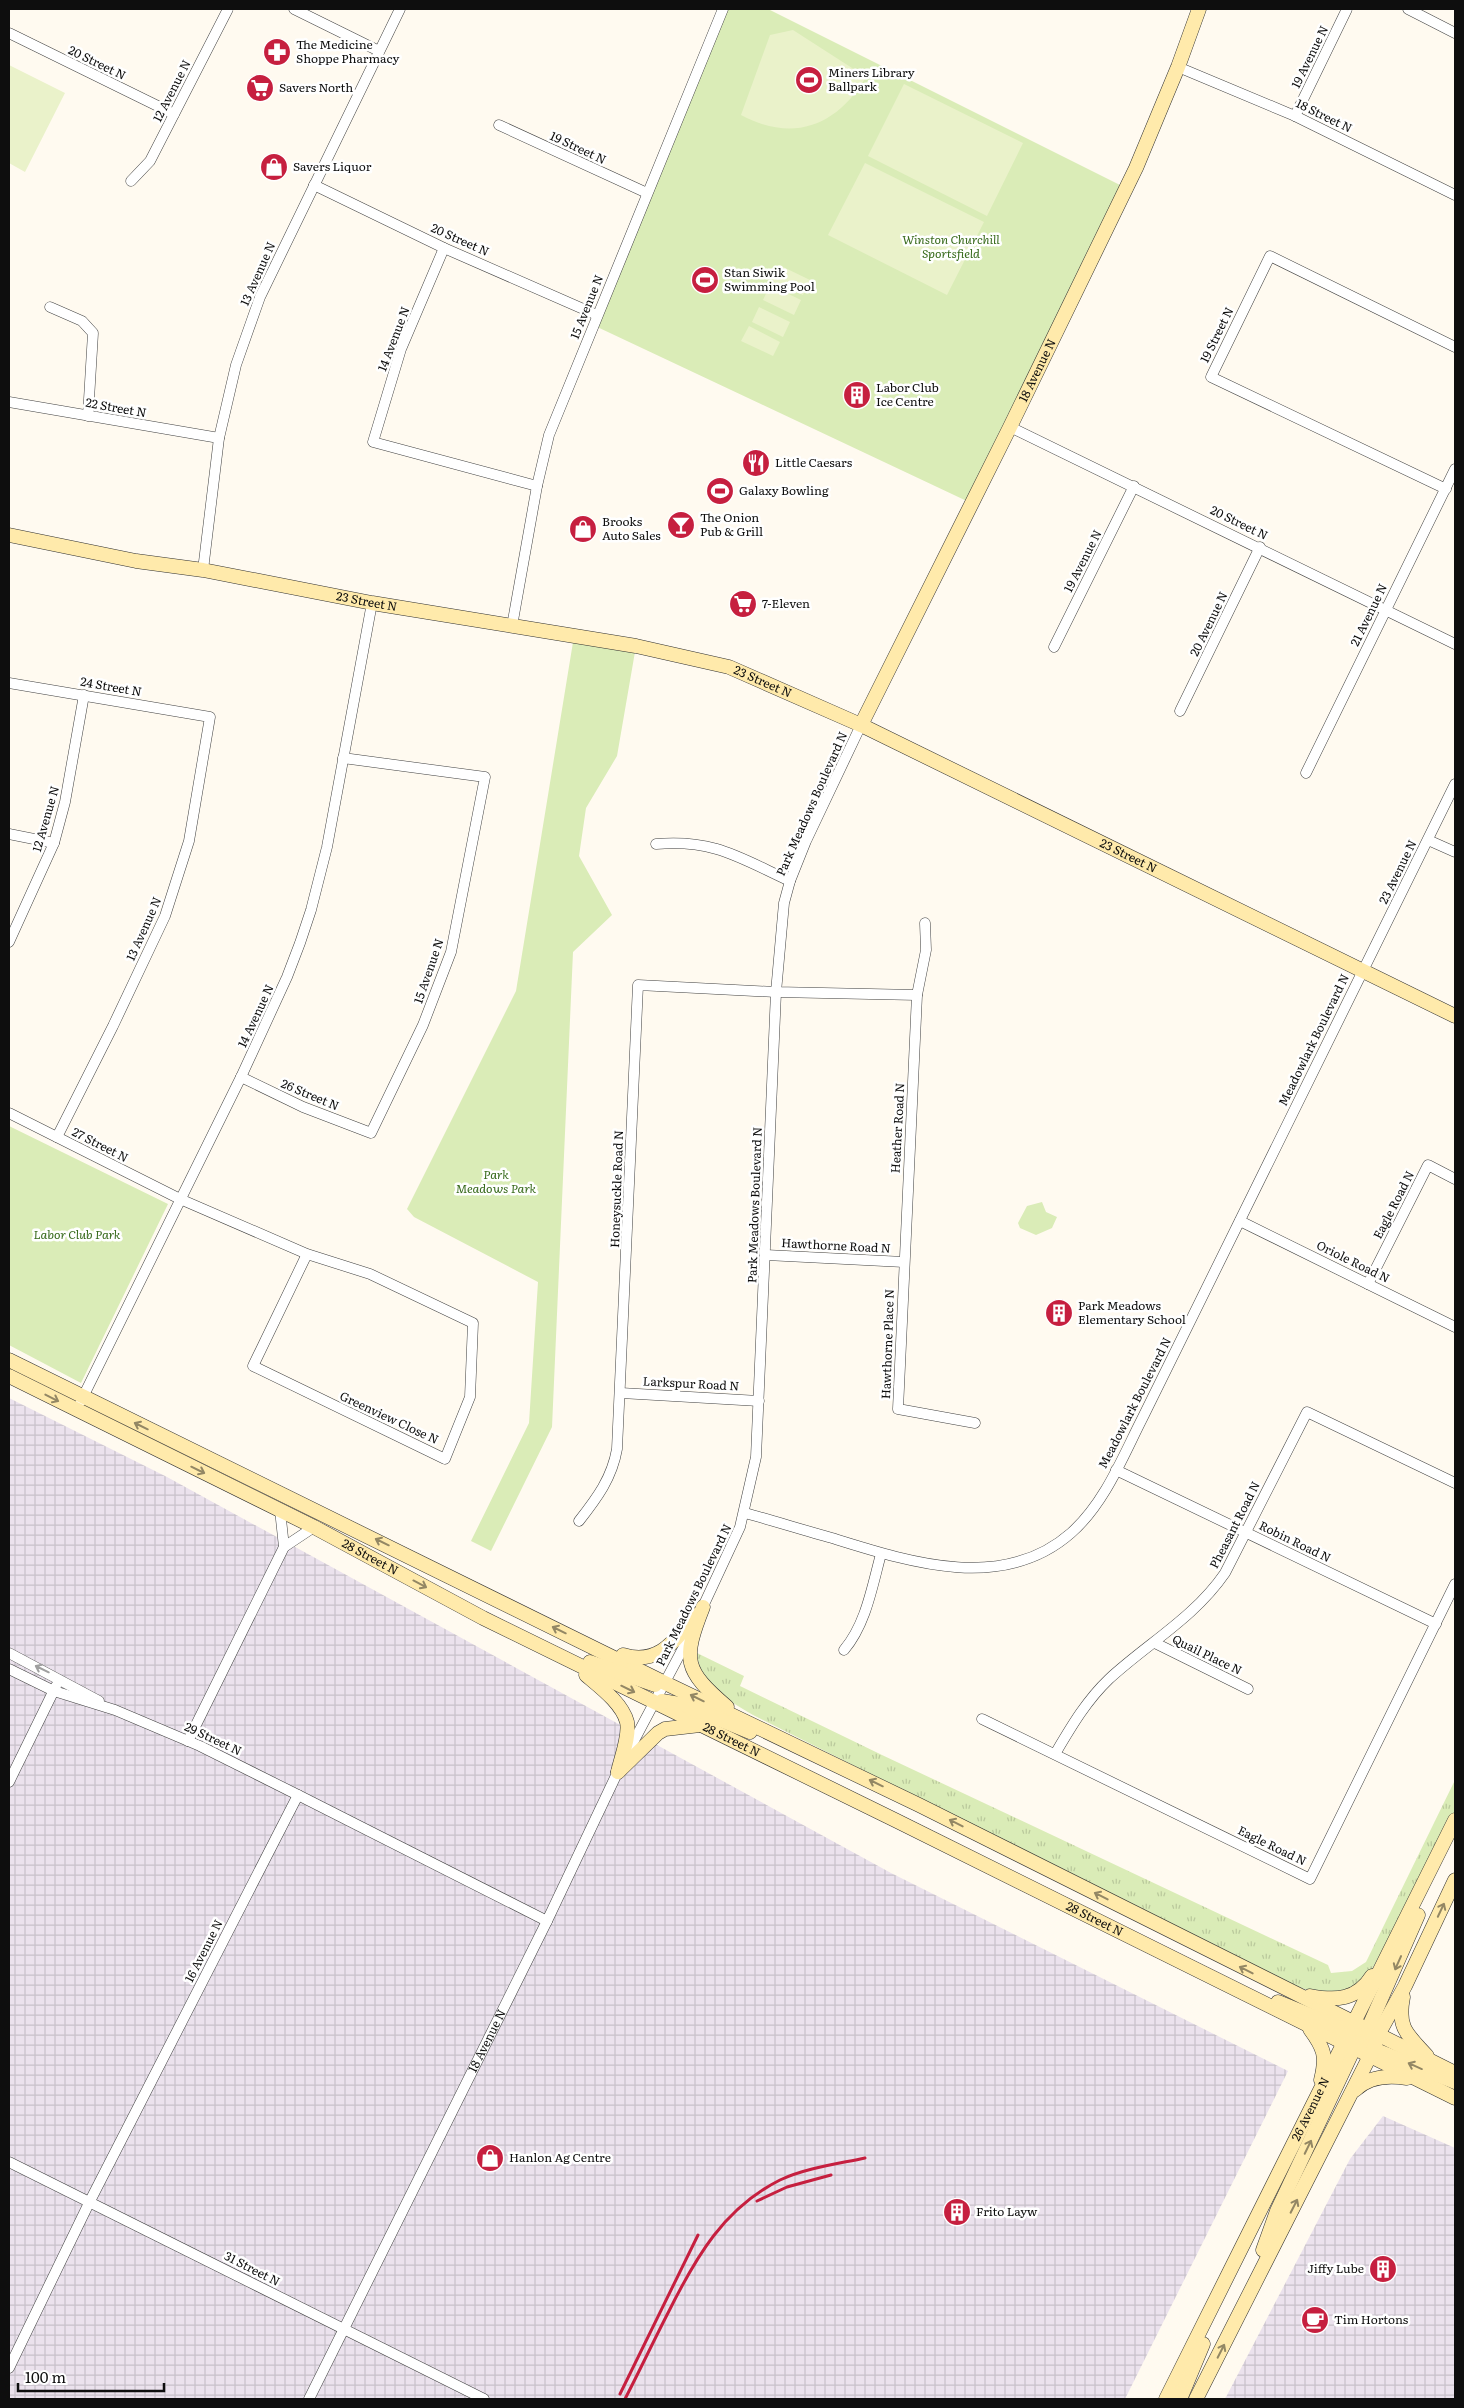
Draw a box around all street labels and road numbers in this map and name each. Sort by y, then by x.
street label: 19 Avenue N [1286,22,1332,91]
street label: 20 Street N [66,40,129,84]
street label: 12 Avenue N [148,56,195,125]
street label: 18 Street N [1293,94,1356,136]
street label: 19 Street N [547,126,610,168]
street label: 20 Street N [428,218,492,260]
street label: 13 Avenue N [235,239,279,308]
street label: 15 Avenue N [565,272,607,341]
street label: 14 Avenue N [372,304,414,374]
street label: 19 Street N [1195,304,1237,366]
street label: 18 Avenue N [1014,335,1060,405]
street label: 22 Street N [84,393,148,421]
street label: 20 Street N [1208,500,1271,544]
street label: 19 Avenue N [1059,526,1106,595]
street label: 21 Avenue N [1345,580,1391,649]
street label: 23 Street N [335,586,399,615]
street label: 20 Avenue N [1185,588,1232,659]
street label: 23 Street N [731,660,795,702]
street label: 24 Street N [79,672,143,700]
street label: Park Meadows Boulevard N [771,728,851,879]
street label: 12 Avenue N [27,784,63,854]
street label: 23 Street N [1097,833,1160,877]
street label: 23 Avenue N [1374,836,1420,907]
street label: 13 Avenue N [121,894,165,963]
street label: 15 Avenue N [408,936,448,1006]
street label: Meadowlark Boulevard N [1273,970,1353,1109]
street label: 14 Avenue N [233,981,278,1050]
street label: 26 Street N [278,1074,342,1114]
street label: Heather Road N [886,1082,908,1174]
street label: 27 Street N [69,1122,132,1166]
street label: Park Meadows Boulevard N [742,1126,766,1283]
street label: Honeysuckle Road N [605,1130,627,1248]
street label: Eagle Road N [1368,1167,1418,1242]
street label: Hawthorne Road N [781,1233,891,1257]
street label: Oriole Road N [1314,1236,1393,1287]
street label: Hawthorne Place N [876,1288,898,1399]
street label: Meadowlark Boulevard N [1093,1334,1175,1471]
street label: Larkspur Road N [642,1371,740,1395]
street label: Greenview Close N [337,1386,442,1448]
street label: Pheasant Road N [1204,1478,1264,1571]
street label: Robin Road N [1256,1516,1335,1566]
street label: Park Meadows Boulevard N [651,1520,735,1669]
street label: 28 Street N [339,1534,402,1579]
street label: Quail Place N [1169,1629,1245,1679]
street label: 29 Street N [182,1717,245,1759]
street label: 28 Street N [700,1717,764,1761]
street label: Eagle Road N [1235,1821,1310,1870]
street label: 28 Street N [1063,1896,1127,1940]
street label: 16 Avenue N [180,1916,227,1985]
street label: 18 Avenue N [463,2006,510,2075]
street label: 26 Avenue N [1286,2074,1333,2144]
street label: 31 Street N [221,2246,284,2290]

